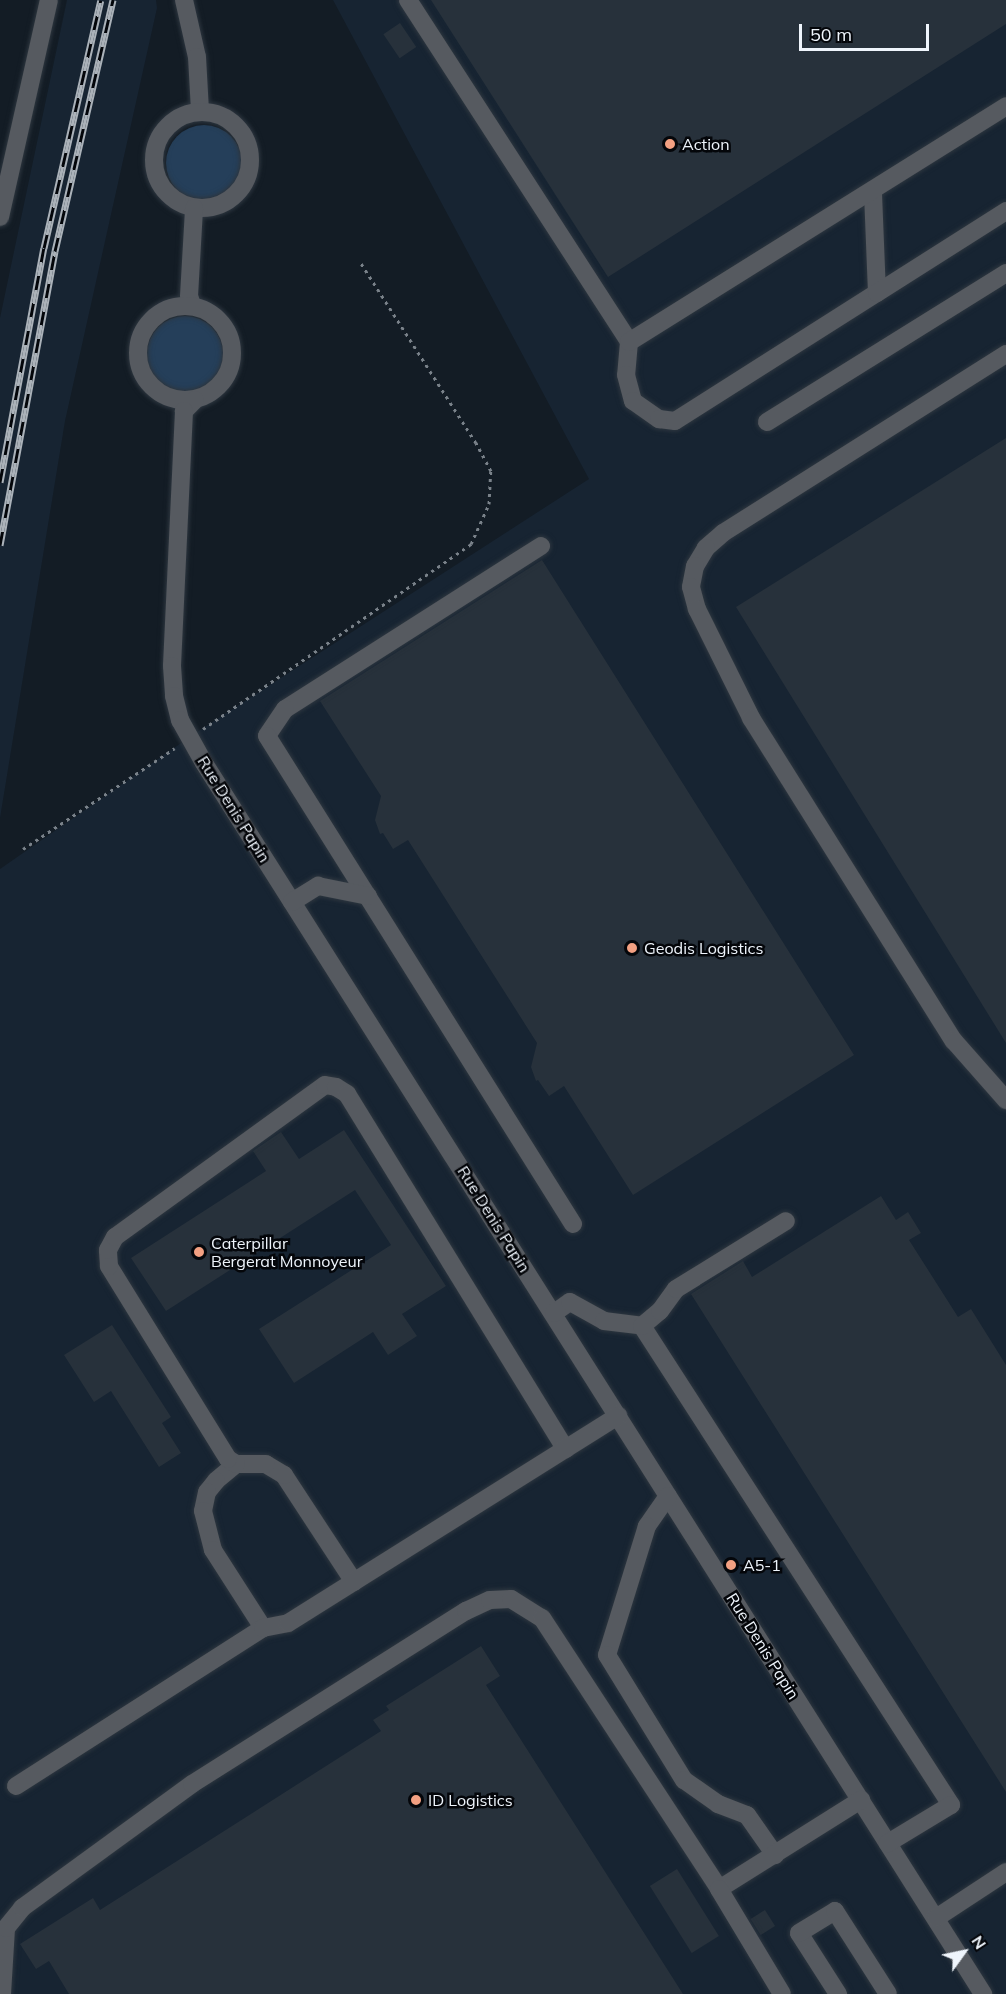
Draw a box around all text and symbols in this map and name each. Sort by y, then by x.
scale bar [802,12,932,50]
text: 50 m [810,23,852,46]
place label: Action [682,134,730,154]
marker: Action [663,137,677,151]
street label: Rue Denis Papin [194,752,274,866]
place label: Geodis Logistics [644,938,763,958]
marker: Geodis Logistics [625,941,639,955]
street label: Rue Denis Papin [454,1162,534,1276]
place label: Caterpillar Bergerat Monnoyeur [211,1233,363,1271]
marker: Caterpillar Bergerat Monnoyeur [192,1245,206,1259]
place label: A5-1 [743,1555,781,1575]
marker: A5-1 [724,1558,738,1572]
street label: Rue Denis Papin [723,1589,803,1703]
place label: ID Logistics [428,1790,513,1810]
marker: ID Logistics [409,1793,423,1807]
north arrow [934,1922,994,1982]
text: N [967,1932,991,1953]

